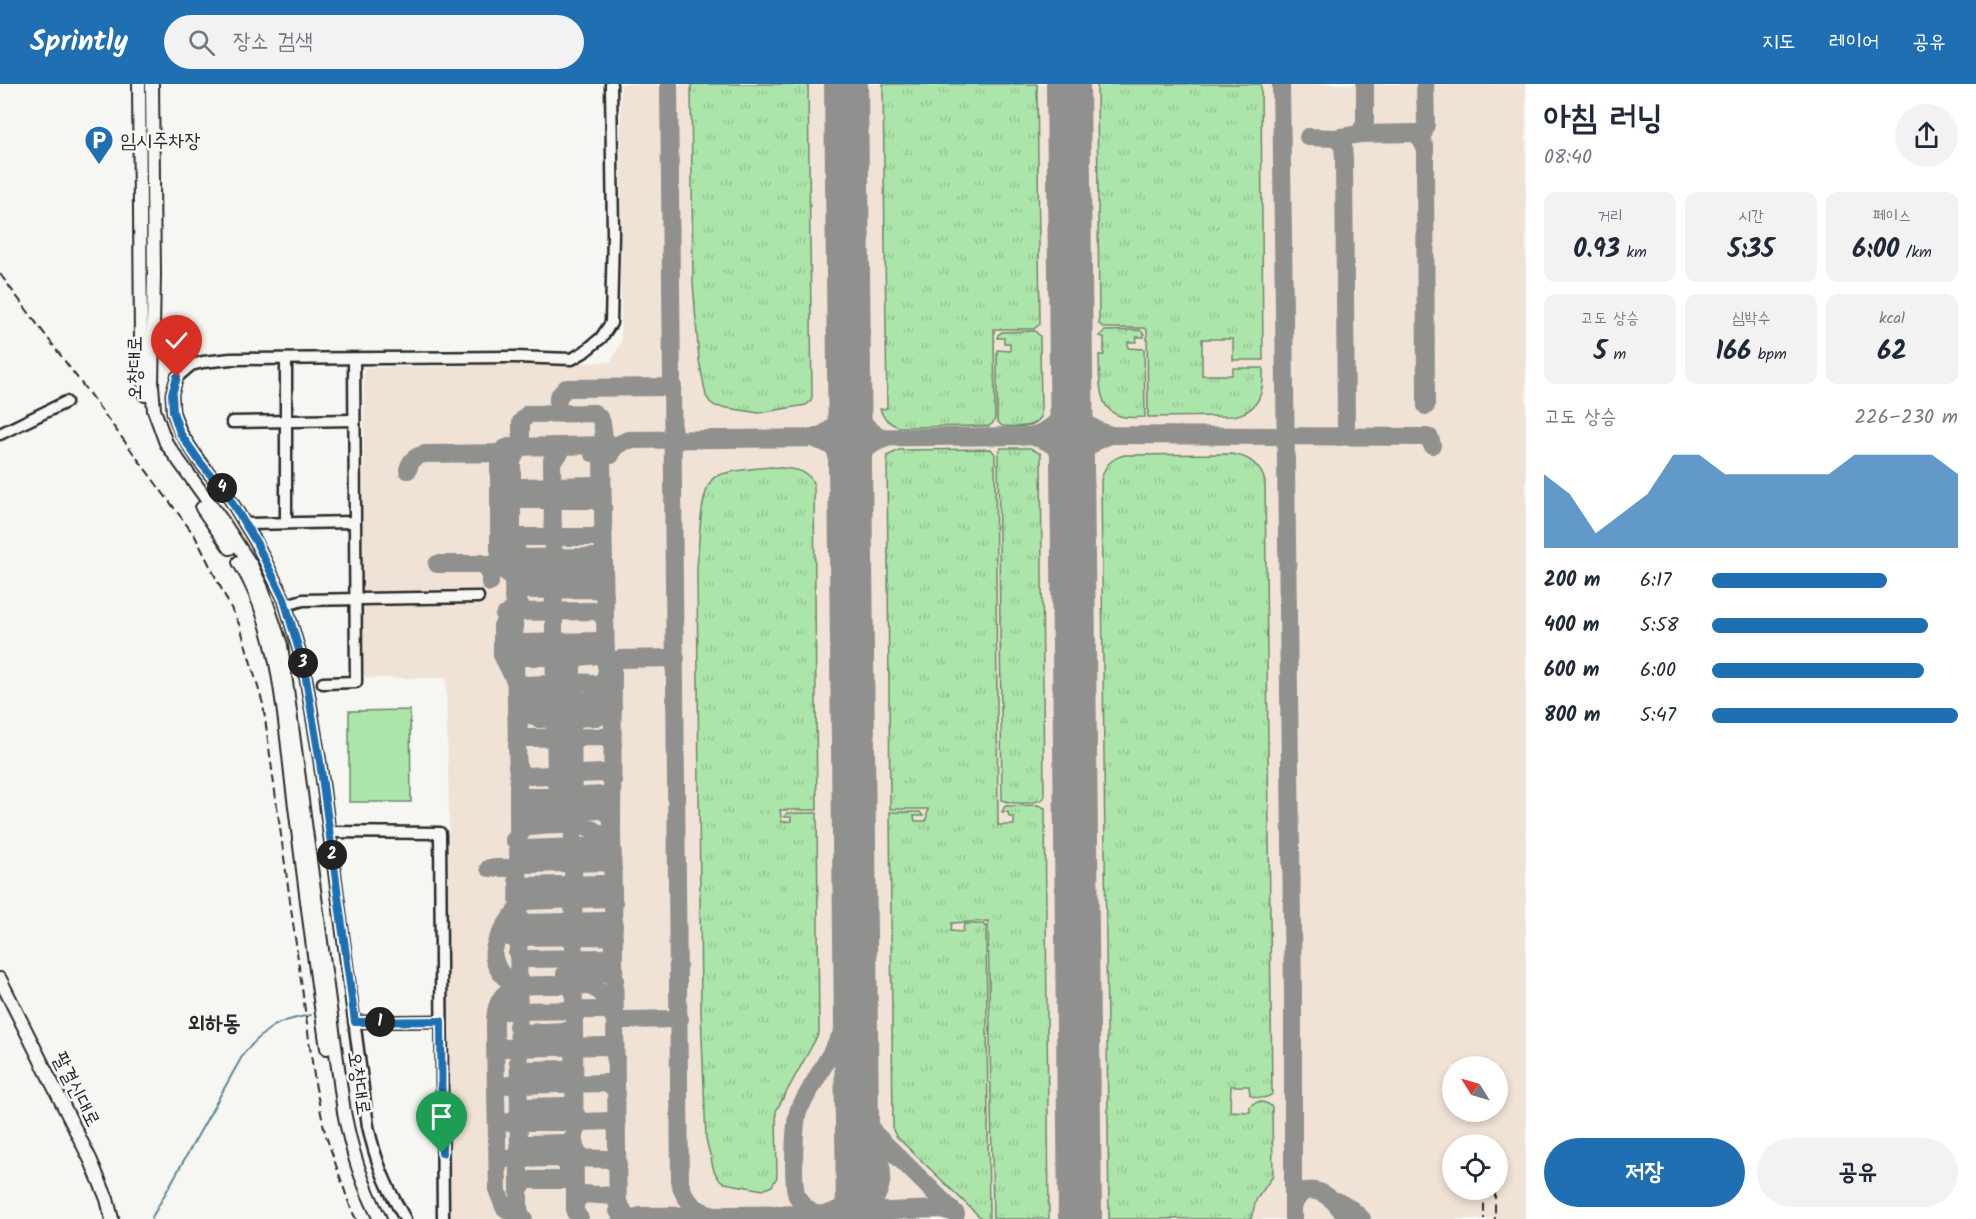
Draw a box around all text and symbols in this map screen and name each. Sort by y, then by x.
search box [164,15,584,69]
text: Sprintly [30,20,128,65]
text: 장소 검색 [233,25,313,60]
icon: search [185,26,218,59]
text: 지도 [1762,26,1796,59]
text: 레이어 [1829,26,1879,59]
text: 공유 [1912,26,1946,59]
text: 아침 러닝 [1544,93,1663,146]
button: share [1895,104,1958,167]
parking icon: 임시주차장 [83,124,115,166]
place label: 임시주차장 [120,126,200,158]
text: 08:40 [1544,142,1592,174]
text: 거리 [1597,204,1623,229]
text: 시간 [1738,204,1764,229]
text: 페이스 [1873,204,1911,229]
text: 0.93 [1573,229,1620,271]
text: 5:35 [1728,229,1774,271]
text: 6:00 [1852,229,1899,271]
text: km [1620,240,1647,265]
text: /km [1899,240,1932,265]
text: 고도 상승 [1581,306,1639,331]
text: 심박수 [1732,306,1770,331]
text: kcal [1879,306,1905,331]
pin [151,315,202,377]
icon: check [160,324,193,357]
text: 5 [1594,331,1607,373]
text: 166 [1715,331,1751,373]
text: 62 [1877,331,1907,373]
street label: 오창대로 [120,336,152,400]
text: m [1607,342,1626,367]
text: bpm [1751,342,1787,367]
text: 고도 상승 [1544,402,1616,434]
text: 226–230 m [1854,402,1958,434]
pin: 4 [207,473,237,503]
text: 4 [218,475,226,500]
text: 200 m [1544,565,1600,597]
text: 6:17 [1640,565,1672,597]
text: 400 m [1544,610,1600,642]
text: 5:58 [1640,610,1678,642]
pin: 3 [288,648,318,678]
text: 3 [299,650,307,675]
text: 600 m [1544,655,1599,687]
text: 6:00 [1640,655,1676,687]
text: 800 m [1544,700,1600,732]
text: 5:47 [1640,700,1676,732]
pin: 2 [317,840,347,870]
text: 2 [327,842,337,867]
district label: 외하동 [187,1007,241,1042]
pin: 1 [365,1007,395,1037]
text: 1 [378,1009,382,1034]
street label: 팔결신대로 [43,1047,108,1133]
street label: 오창대로 [337,1049,379,1118]
north arrow [1442,1056,1508,1122]
map controls [1442,1056,1508,1200]
pin [416,1091,467,1153]
icon: arrive [425,1100,458,1133]
button: locate [1442,1134,1508,1200]
button: 저장 [1544,1138,1745,1207]
button: 공유 [1757,1138,1958,1207]

